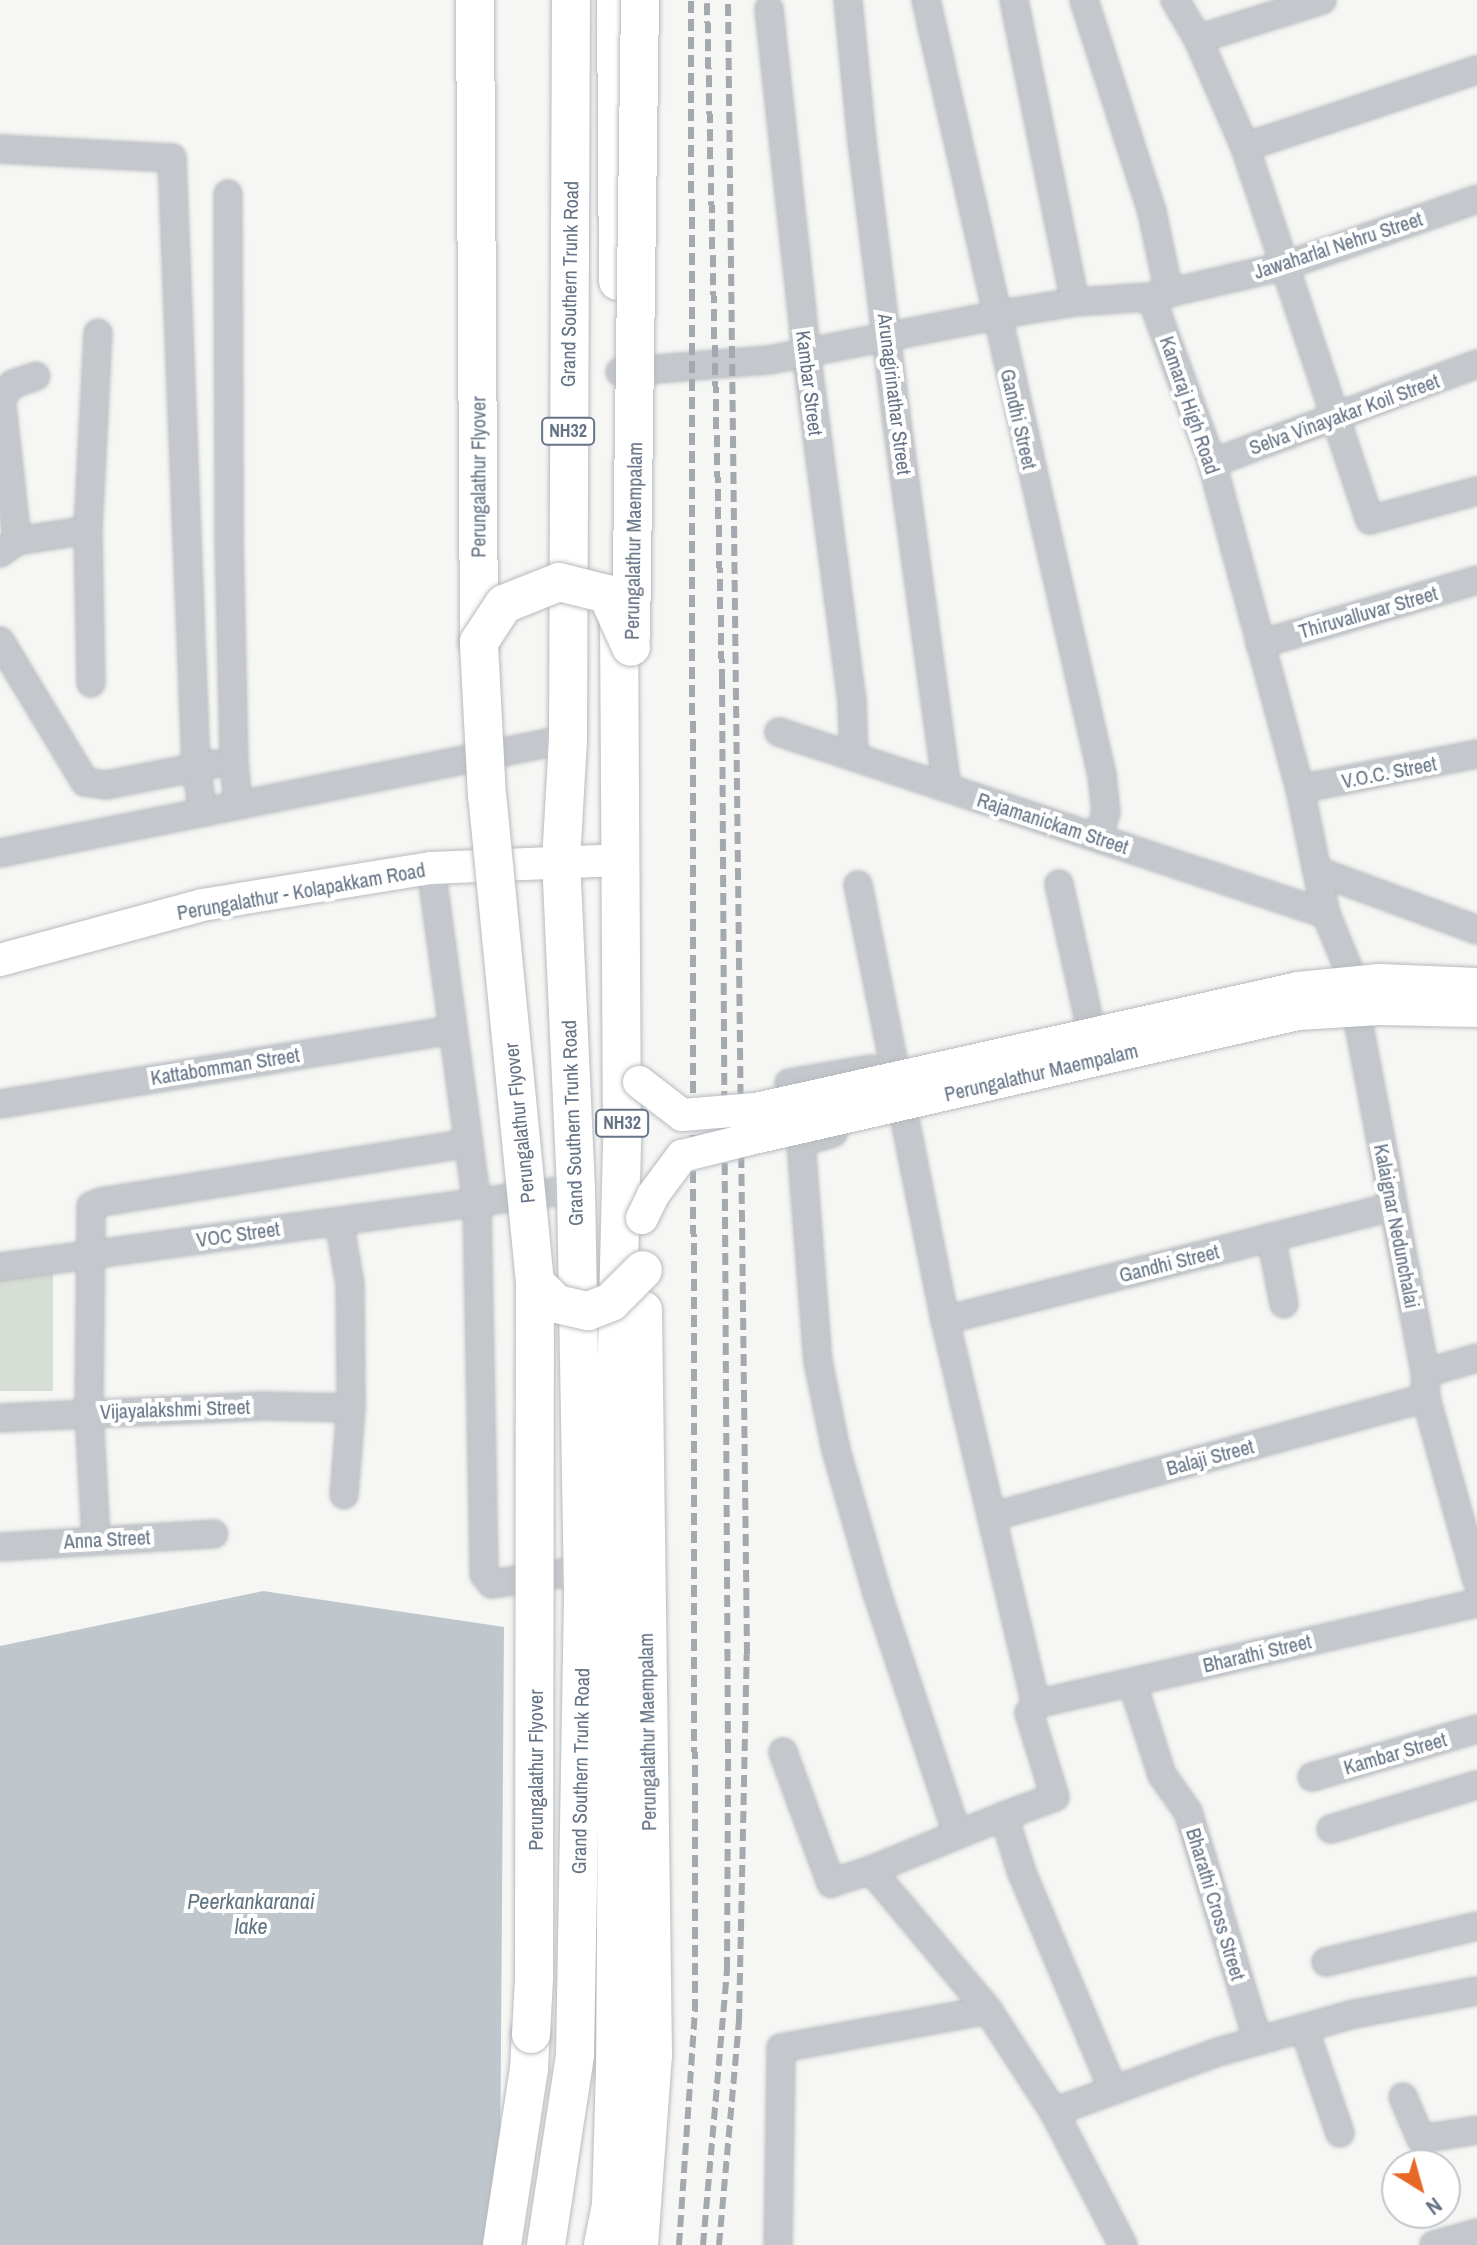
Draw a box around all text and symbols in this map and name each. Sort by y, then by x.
street label: Grand Southern Trunk Road [555,181,583,387]
street label: Jawaharlal Nehru Street [1251,206,1425,284]
street label: Arunagirinathar Street [873,312,917,476]
street label: Kambar Street [792,329,828,437]
street label: Kamaraj High Road [1155,333,1225,477]
street label: Gandhi Street [996,367,1042,471]
street label: Selva Vinayakar Koil Street [1246,368,1442,460]
street label: Perungalathur Flyover [466,396,490,558]
road number: NH32 [540,417,596,445]
street label: Perungalathur Maempalam [619,442,647,640]
street label: Thiruvalluvar Street [1296,581,1440,643]
street label: V.O.C. Street [1340,751,1438,793]
street label: Rajamanickam Street [974,787,1132,859]
street label: Perungalathur - Kolapakkam Road [175,857,427,925]
street label: Grand Southern Trunk Road [556,1019,588,1227]
street label: Perungalathur Maempalam [942,1038,1140,1106]
street label: Kattabomman Street [149,1042,301,1090]
street label: Perungalathur Flyover [499,1042,539,1204]
road number: NH32 [594,1109,650,1137]
street label: Kalaignar Nedunchalai [1369,1142,1425,1310]
street label: VOC Street [195,1216,281,1252]
street label: Gandhi Street [1117,1239,1221,1287]
street label: Vijayalakshmi Street [100,1394,250,1424]
street label: Balaji Street [1164,1434,1256,1480]
street label: Anna Street [63,1525,151,1553]
street label: Bharathi Street [1201,1629,1313,1677]
street label: Perungalathur Maempalam [633,1633,661,1831]
street label: Grand Southern Trunk Road [566,1668,594,1874]
street label: Perungalathur Flyover [523,1689,547,1851]
street label: Kambar Street [1341,1727,1449,1779]
street label: Bharathi Cross Street [1181,1825,1251,1983]
water label: Peerkankaranai lake [187,1888,315,1940]
north arrow [1381,2149,1461,2229]
text: N [1420,2191,1448,2222]

